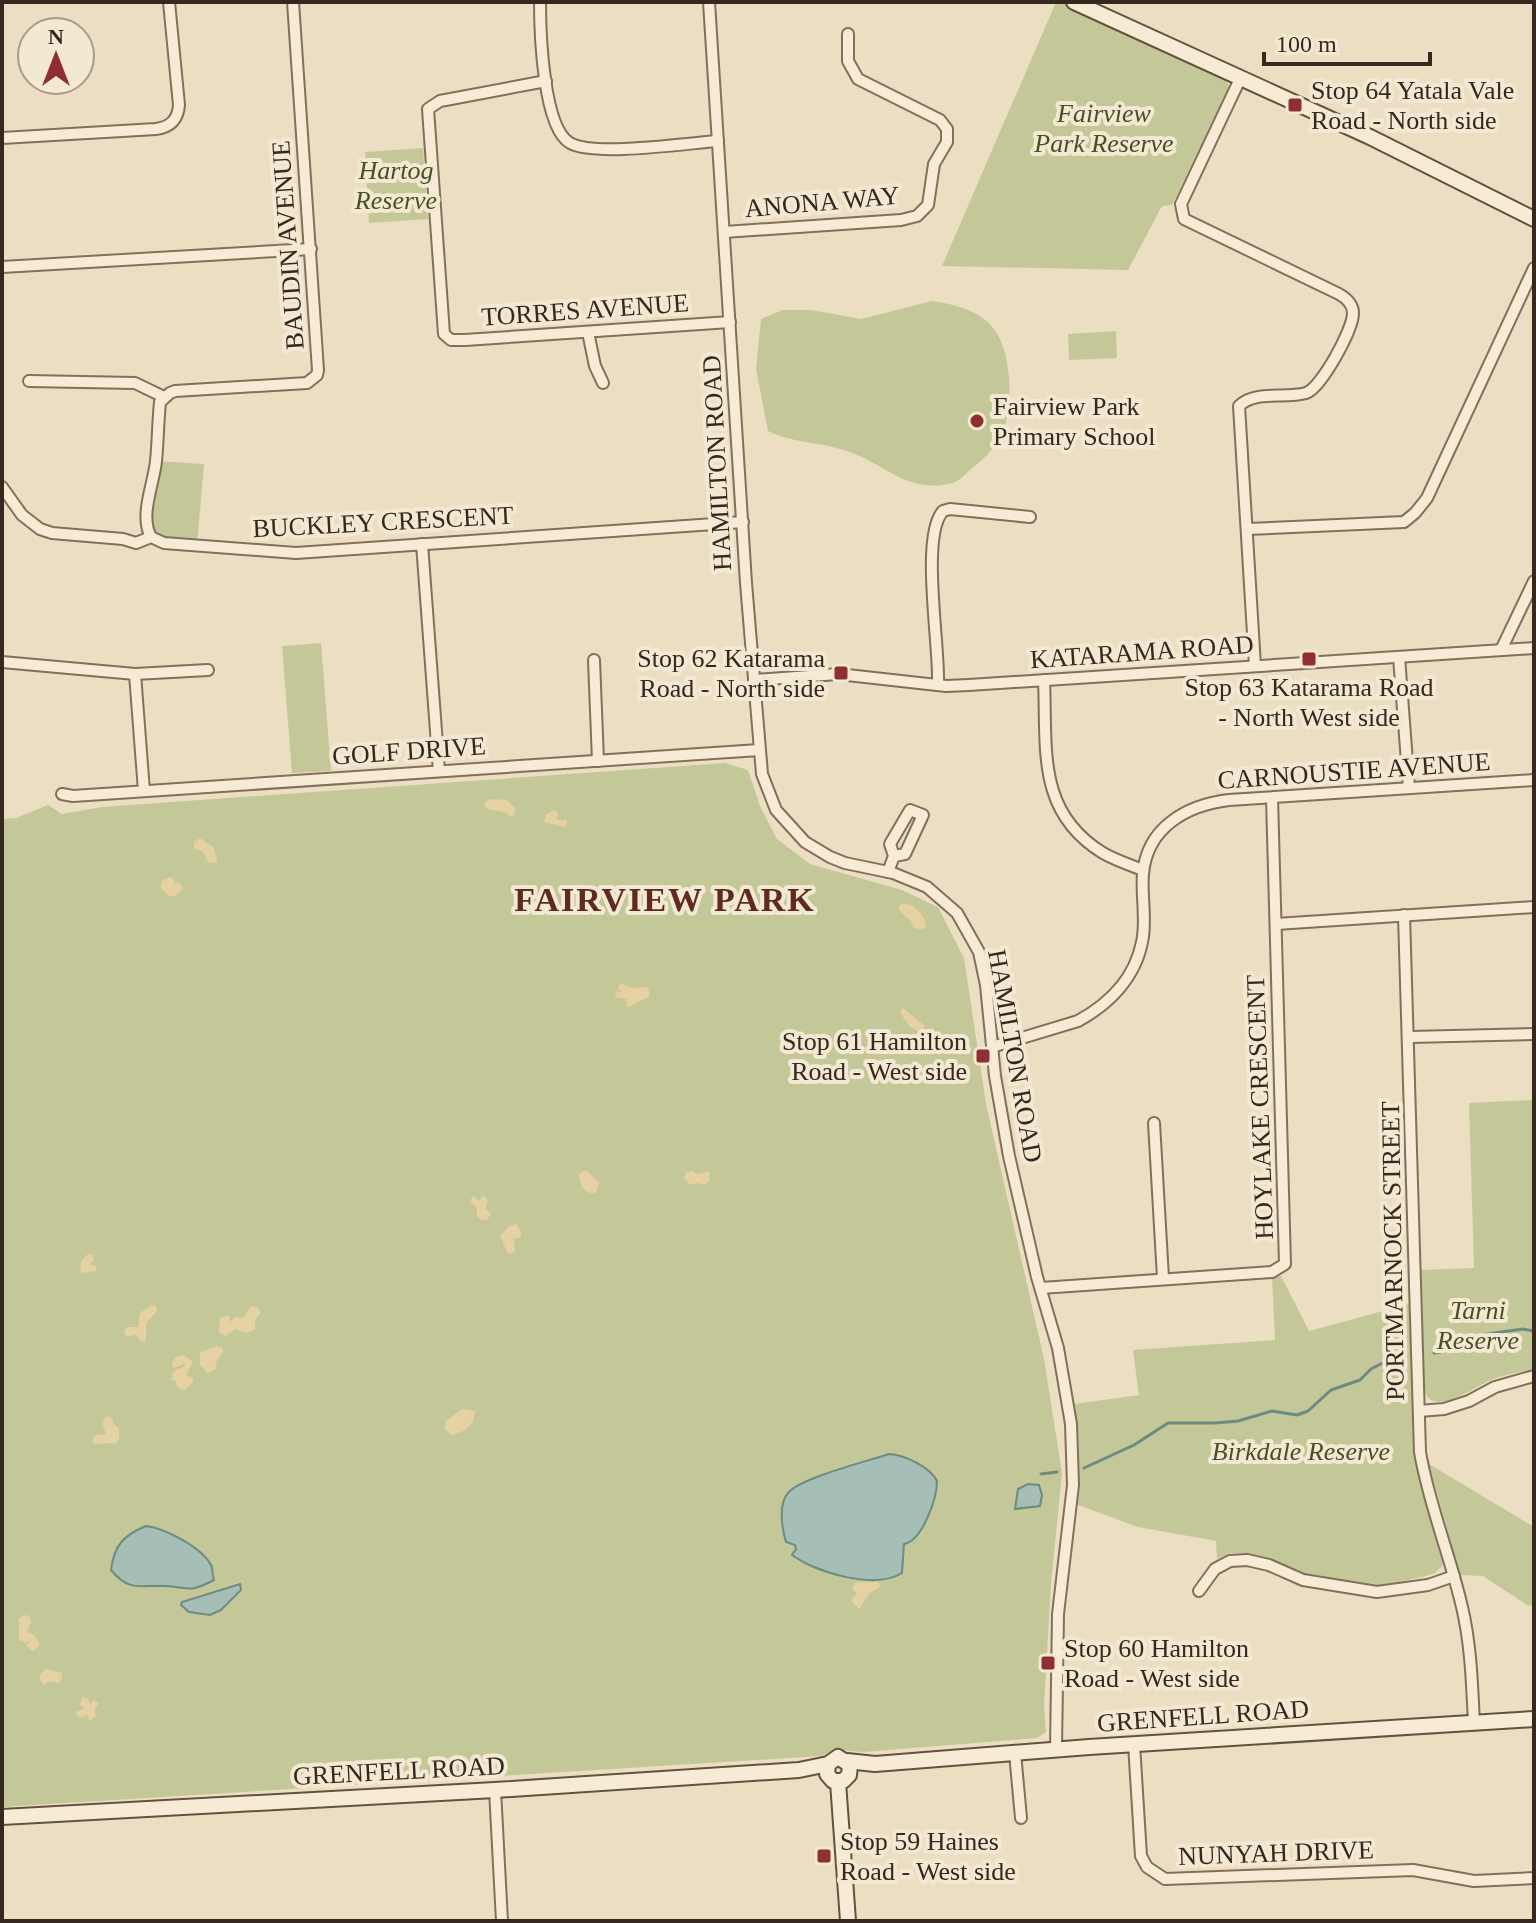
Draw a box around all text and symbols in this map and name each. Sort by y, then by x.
north arrow [16,16,96,96]
scale bar [1264,16,1430,66]
text: N [48,24,64,49]
text: 100 m [1276,31,1337,57]
place label: Stop 64 Yatala Vale Road - North side [1311,76,1514,135]
marker: Stop 64 Yatala Vale Road - North side [1286,96,1304,114]
park label: Fairview Park Reserve [1033,99,1174,158]
street label: BAUDIN AVENUE [266,139,310,351]
park label: Hartog Reserve [354,156,437,215]
street label: ANONA WAY [743,181,901,223]
street label: TORRES AVENUE [480,288,690,332]
street label: HAMILTON ROAD [697,354,737,572]
place label: Fairview Park Primary School [993,392,1156,451]
marker: Fairview Park Primary School [968,412,986,430]
street label: BUCKLEY CRESCENT [252,501,514,543]
street label: KATARAMA ROAD [1029,630,1255,674]
place label: Stop 62 Katarama Road - North side [637,644,825,703]
marker: Stop 63 Katarama Road - North West side [1300,650,1318,668]
marker: Stop 62 Katarama Road - North side [832,664,850,682]
place label: Stop 63 Katarama Road - North West side [1184,673,1434,732]
street label: GOLF DRIVE [331,731,487,771]
street label: CARNOUSTIE AVENUE [1217,747,1491,795]
district label: FAIRVIEW PARK [514,881,816,918]
street label: HAMILTON ROAD [982,947,1048,1165]
street label: HOYLAKE CRESCENT [1241,974,1279,1240]
place label: Stop 61 Hamilton Road - West side [782,1027,967,1086]
marker: Stop 61 Hamilton Road - West side [974,1047,992,1065]
street label: PORTMARNOCK STREET [1376,1101,1410,1401]
park label: Tarni Reserve [1436,1296,1519,1355]
park label: Birkdale Reserve [1212,1437,1390,1466]
place label: Stop 60 Hamilton Road - West side [1064,1634,1249,1693]
marker: Stop 60 Hamilton Road - West side [1039,1654,1057,1672]
street label: GRENFELL ROAD [1096,1694,1310,1738]
street label: GRENFELL ROAD [292,1751,506,1791]
place label: Stop 59 Haines Road - West side [840,1827,1016,1886]
street label: NUNYAH DRIVE [1178,1835,1374,1871]
marker: Stop 59 Haines Road - West side [815,1847,833,1865]

